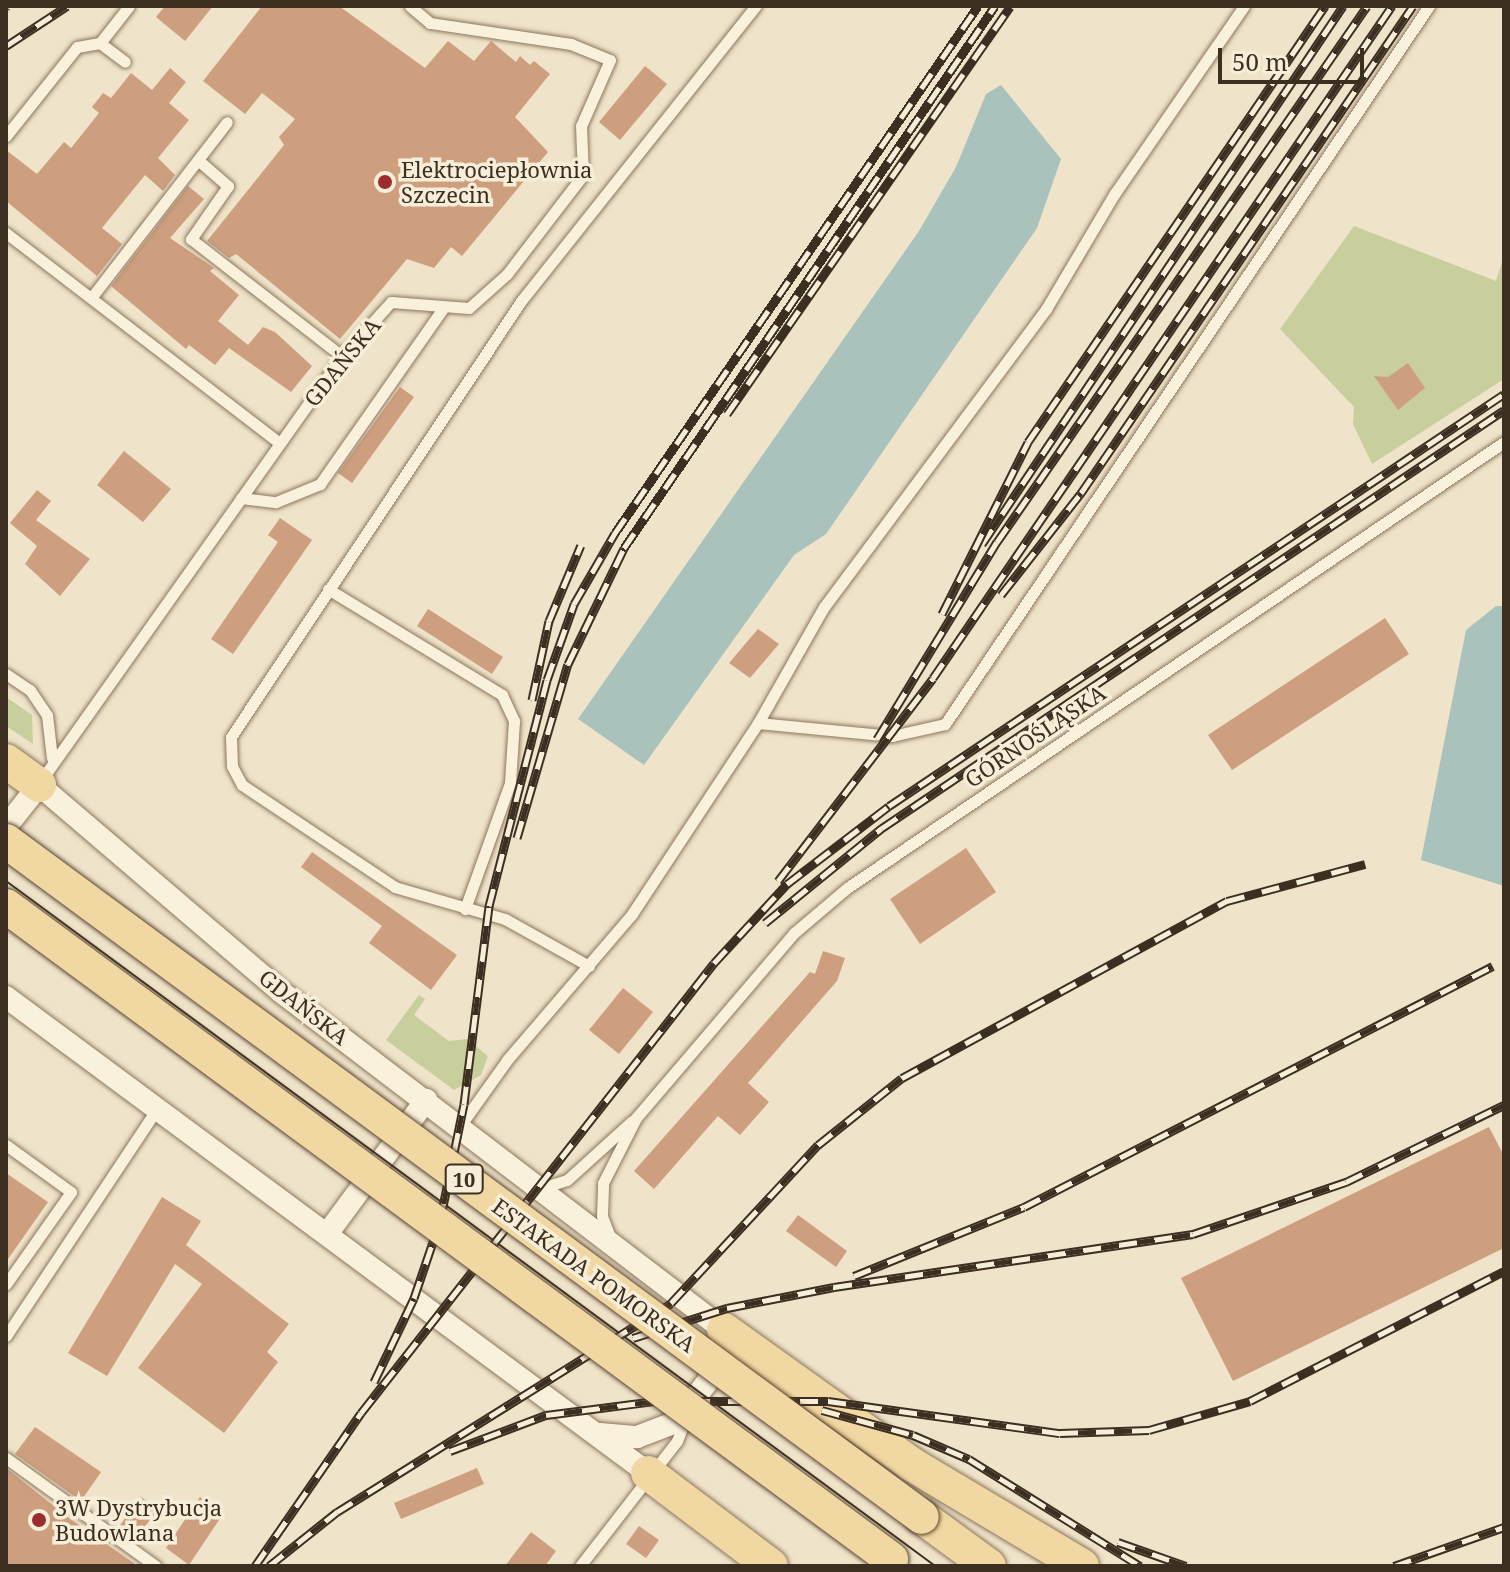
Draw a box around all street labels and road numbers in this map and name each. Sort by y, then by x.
street label: GDAŃSKA [298,312,386,412]
street label: GÓRNOŚLĄSKA [960,679,1110,793]
street label: GDAŃSKA [254,964,354,1050]
road number: 10 [444,1163,484,1195]
street label: ESTAKADA POMORSKA [487,1192,701,1358]

